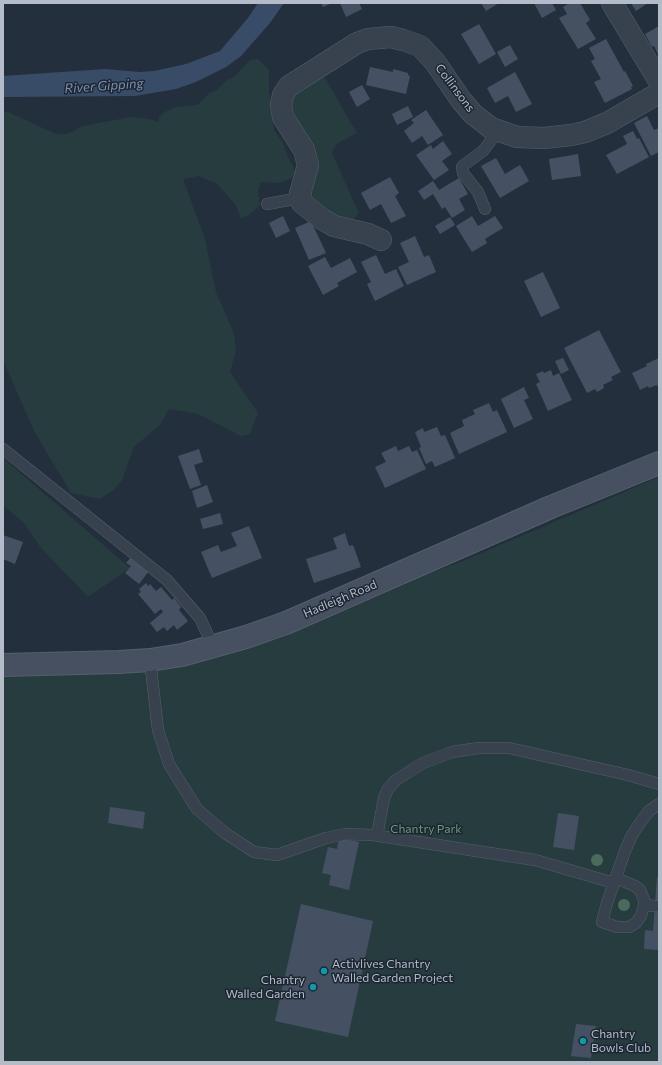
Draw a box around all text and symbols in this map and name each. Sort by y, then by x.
street label: Collinsons [432,61,478,115]
water label: River Gipping [64,75,144,97]
street label: Hadleigh Road [301,577,379,621]
park label: Chantry Park [390,822,462,836]
place label: Activlives Chantry Walled Garden Project [332,957,453,985]
marker: Activlives Chantry Walled Garden Project [319,966,329,976]
place label: Chantry Walled Garden [226,973,305,1001]
marker: Chantry Walled Garden [308,982,318,992]
place label: Chantry Bowls Club [591,1027,651,1055]
marker: Chantry Bowls Club [578,1036,588,1046]

